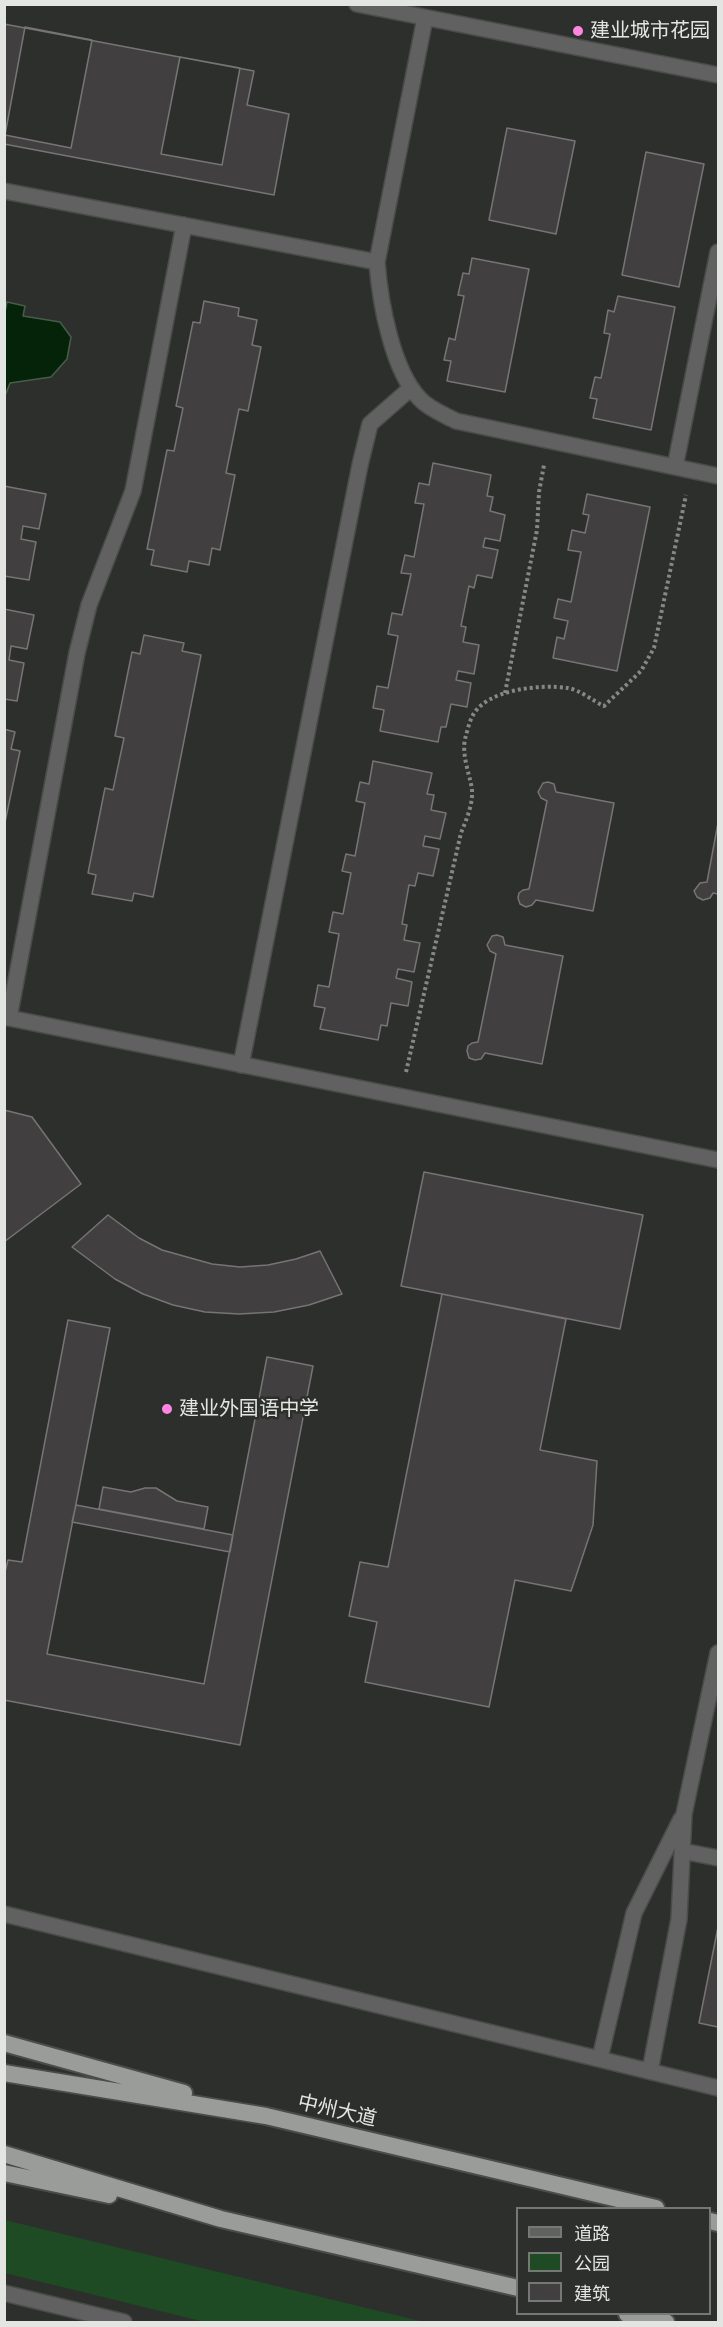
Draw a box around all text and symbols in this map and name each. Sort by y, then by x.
place label: 建业城市花园 [590,19,710,43]
marker: 建业城市花园 [571,24,585,38]
place label: 建业外国语中学 [179,1397,319,1421]
marker: 建业外国语中学 [160,1402,174,1416]
street label: 中州大道 [295,2090,379,2132]
legend [516,2207,711,2315]
text: 道路 [574,2223,610,2245]
text: 公园 [574,2253,610,2275]
text: 建筑 [574,2283,610,2305]

